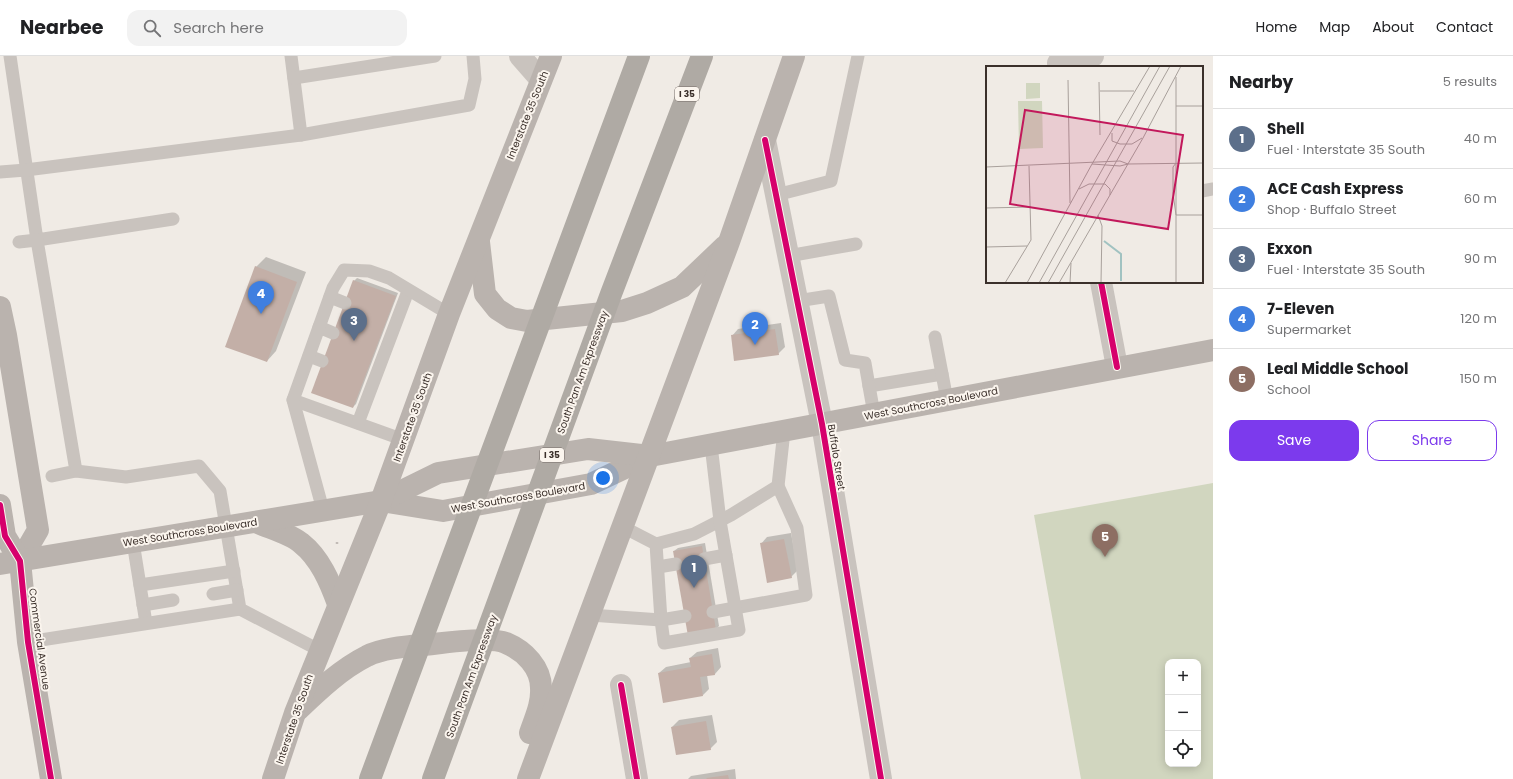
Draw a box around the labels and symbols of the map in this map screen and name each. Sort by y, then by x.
inset map [986,66,1203,283]
street label: Interstate 35 South [503,69,552,162]
road number: I 35 [675,87,699,101]
pin: 4 [248,281,274,314]
pin: 3 [341,308,367,341]
street label: South Pan Am Expressway [553,308,612,436]
pin: 2 [742,312,768,345]
street label: Interstate 35 South [389,370,436,464]
street label: West Southcross Boulevard [863,383,999,424]
street label: Buffalo Street [824,423,849,492]
road number: I 35 [540,448,564,462]
your location [593,468,613,488]
street label: West Southcross Boulevard [450,478,586,517]
street label: West Southcross Boulevard [122,514,258,551]
pin: 5 [1092,524,1118,557]
pin: 1 [681,555,707,588]
street label: Commercial Avenue [25,587,54,691]
street label: South Pan Am Expressway [442,612,501,740]
street label: Interstate 35 South [272,672,317,766]

